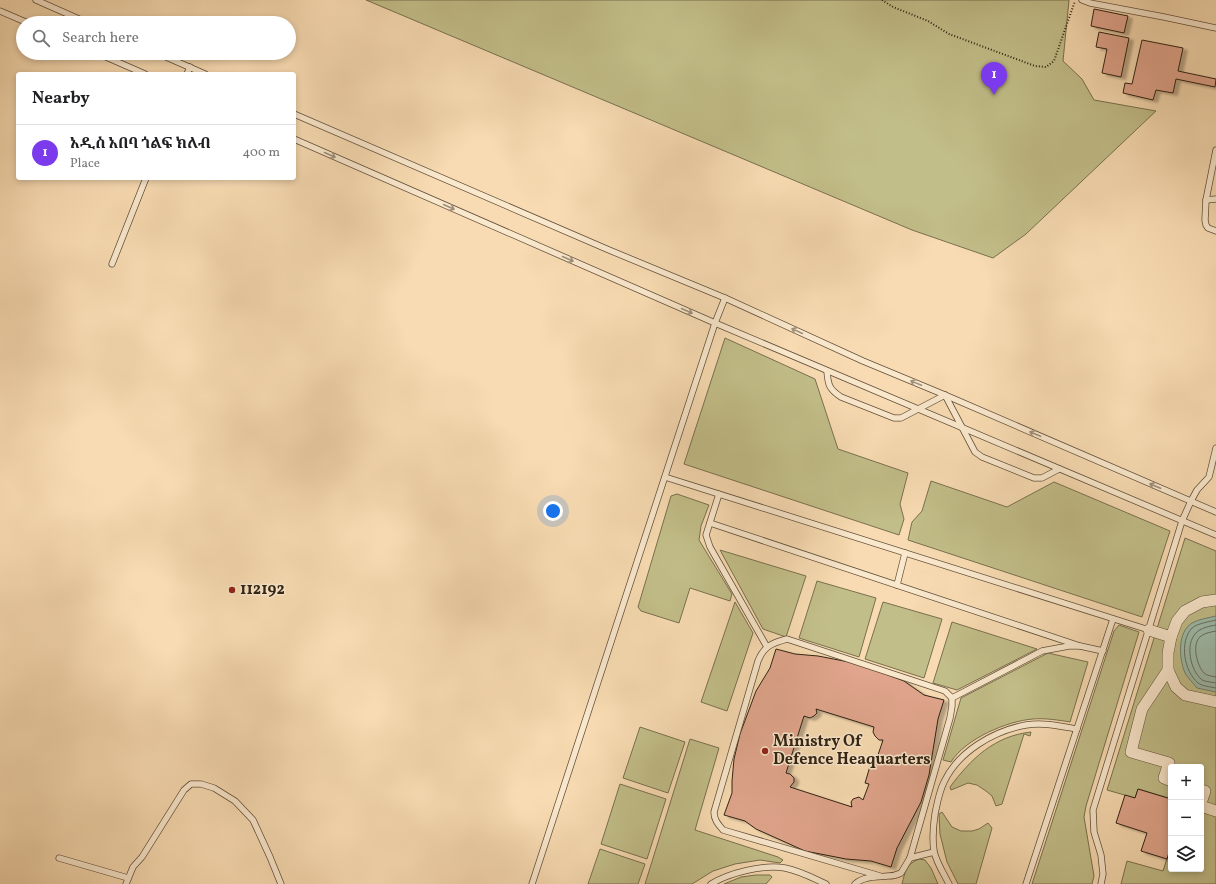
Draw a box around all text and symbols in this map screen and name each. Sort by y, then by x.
search box [16,16,296,60]
icon: search [30,27,52,49]
text: Search here [62,28,139,49]
pin: 1 [981,62,1007,95]
text: Nearby [32,87,90,110]
text: አዲስ አበባ ጎልፍ ክለብ [70,134,211,155]
text: 1 [42,144,48,162]
text: 400 m [243,144,280,162]
one-way arrow [323,151,335,159]
text: Place [70,155,100,173]
one-way arrow [442,203,454,211]
one-way arrow [562,255,574,263]
one-way arrow [681,307,693,315]
one-way arrow [791,327,803,334]
one-way arrow [910,379,922,386]
one-way arrow [1030,430,1042,437]
one-way arrow [1149,481,1161,489]
your location [543,501,563,521]
place label: 112192 [240,579,285,601]
marker: 112192 [227,585,237,595]
place label: Ministry Of Defence Heaquarters [773,731,931,771]
marker: Ministry Of Defence Heaquarters [760,746,770,756]
map controls [1168,764,1204,872]
button: + [1168,764,1204,800]
button: − [1168,800,1204,836]
button: layers [1168,836,1204,872]

